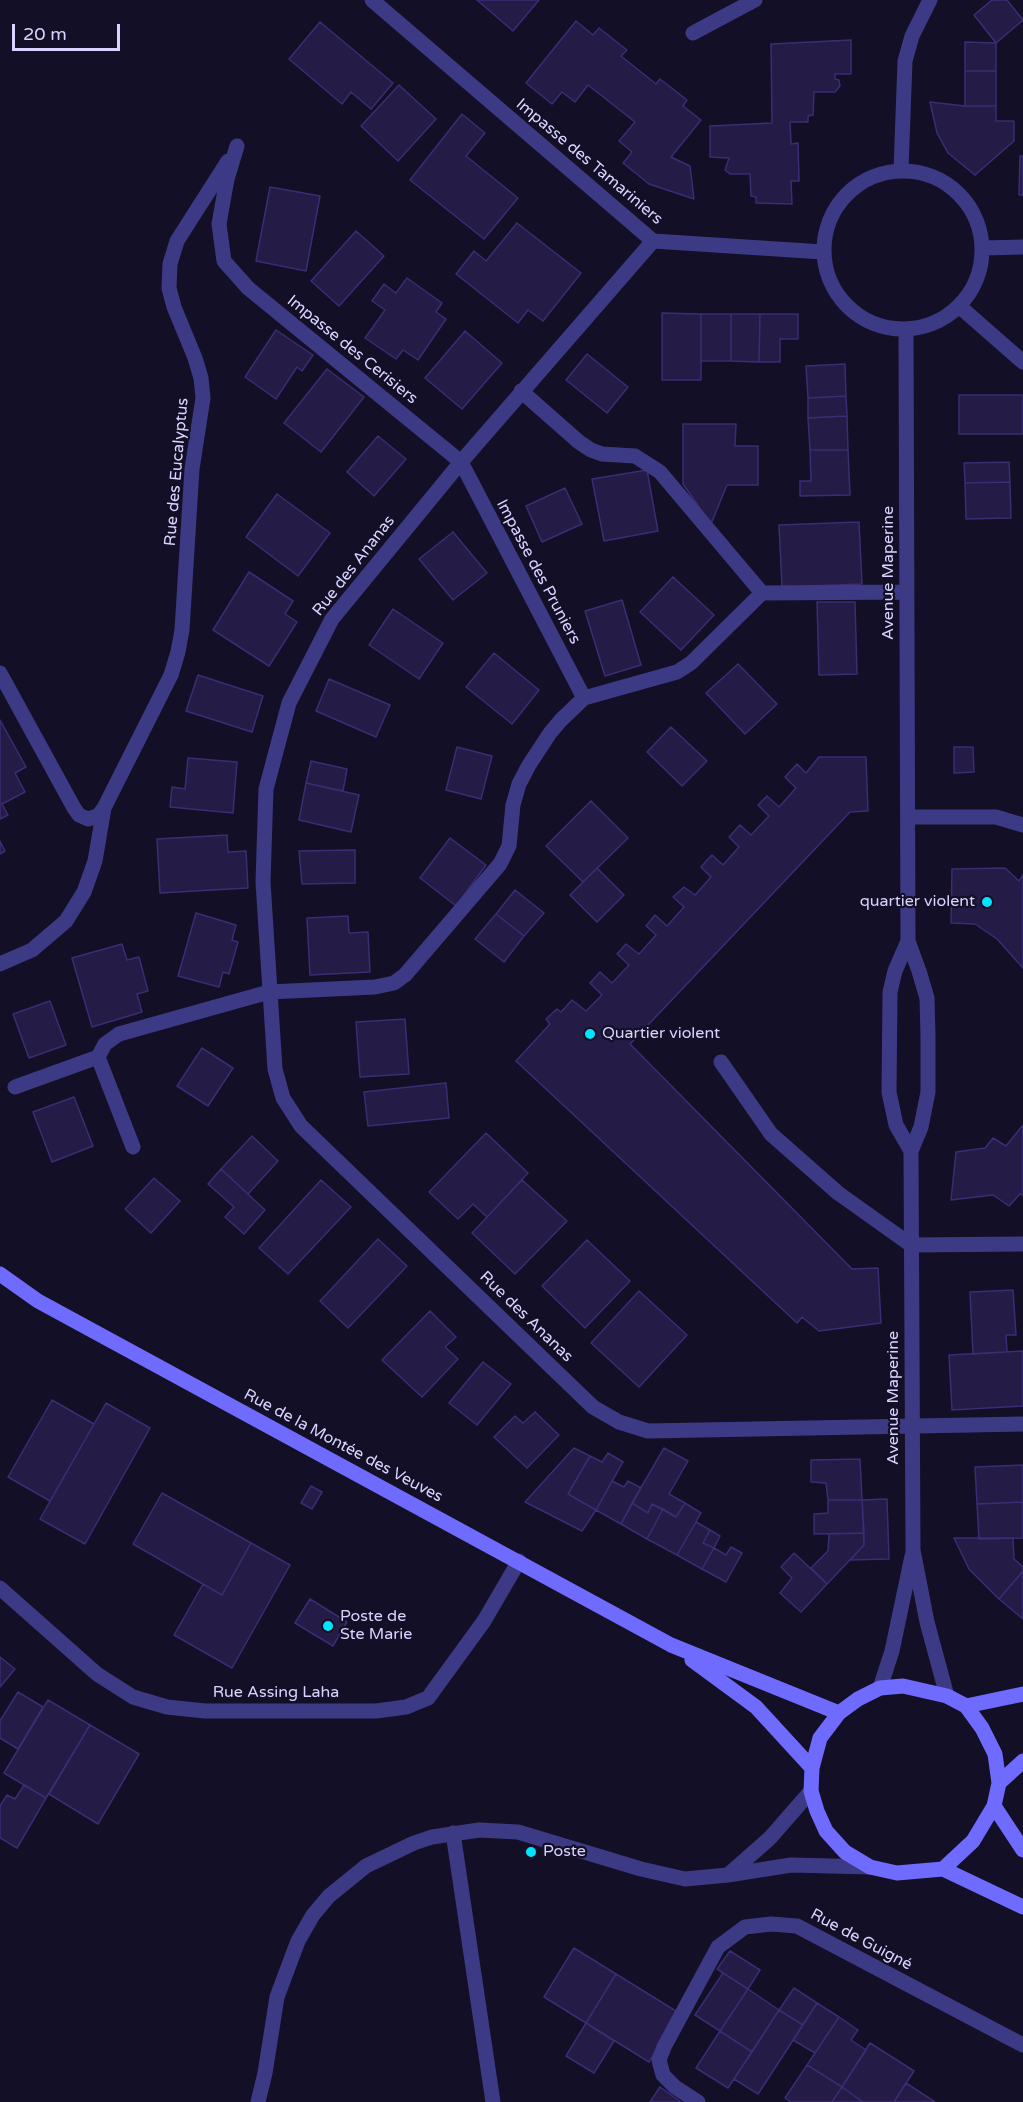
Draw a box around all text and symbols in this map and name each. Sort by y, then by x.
scale bar [15,12,123,50]
text: 20 m [23,23,67,45]
street label: Impasse des Tamariniers [512,95,666,229]
street label: Impasse des Cerisiers [283,291,421,409]
street label: Rue des Eucalyptus [161,397,193,547]
street label: Impasse des Pruniers [492,496,584,648]
street label: Avenue Maperine [879,506,899,640]
street label: Rue des Ananas [309,512,399,620]
place label: quartier violent [860,892,975,912]
marker: quartier violent [980,895,994,909]
place label: Quartier violent [602,1024,720,1044]
marker: Quartier violent [583,1027,597,1041]
street label: Rue des Ananas [475,1268,577,1366]
street label: Avenue Maperine [884,1331,904,1465]
street label: Rue de la Montée des Veuves [240,1385,446,1507]
place label: Poste de Ste Marie [340,1607,412,1645]
marker: Poste de Ste Marie [321,1619,335,1633]
street label: Rue Assing Laha [213,1683,339,1703]
place label: Poste [543,1842,586,1862]
marker: Poste [524,1845,538,1859]
street label: Rue de Guigné [807,1905,915,1975]

